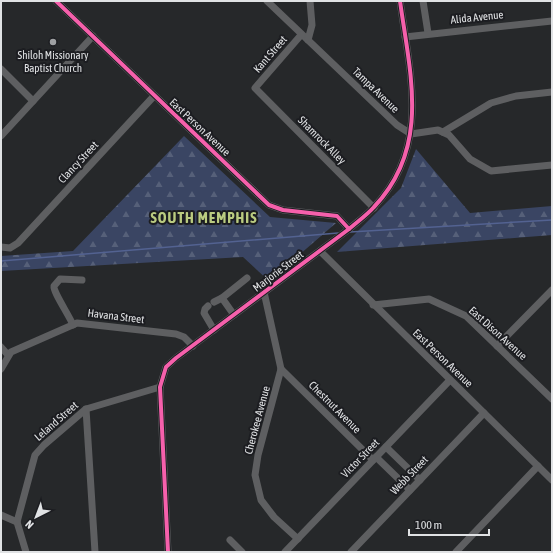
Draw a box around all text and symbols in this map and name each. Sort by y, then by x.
street label: Alida Avenue [450,8,504,26]
street label: Kant Street [251,33,289,75]
marker: Shiloh Missionary Baptist Church [48,37,58,47]
place label: Shiloh Missionary Baptist Church [18,49,89,74]
street label: Tampa Avenue [350,65,402,115]
street label: East Person Avenue [167,96,233,158]
street label: Shamrock Alley [296,114,349,167]
street label: Clancy Street [56,139,100,185]
district label: SOUTH MEMPHIS [151,209,257,226]
street label: Marjorie Street [250,248,306,294]
street label: East Dison Avenue [467,304,529,362]
street label: Havana Street [87,307,145,325]
street label: East Person Avenue [411,327,475,389]
street label: Chestnut Avenue [307,379,363,435]
street label: Cherokee Avenue [242,385,272,455]
street label: Leland Street [32,399,80,443]
street label: Victor Street [339,436,381,480]
street label: Webb Street [388,453,430,497]
north arrow [16,497,56,537]
scale bar [409,511,489,537]
text: N [23,518,36,531]
text: 100 m [415,518,442,532]

